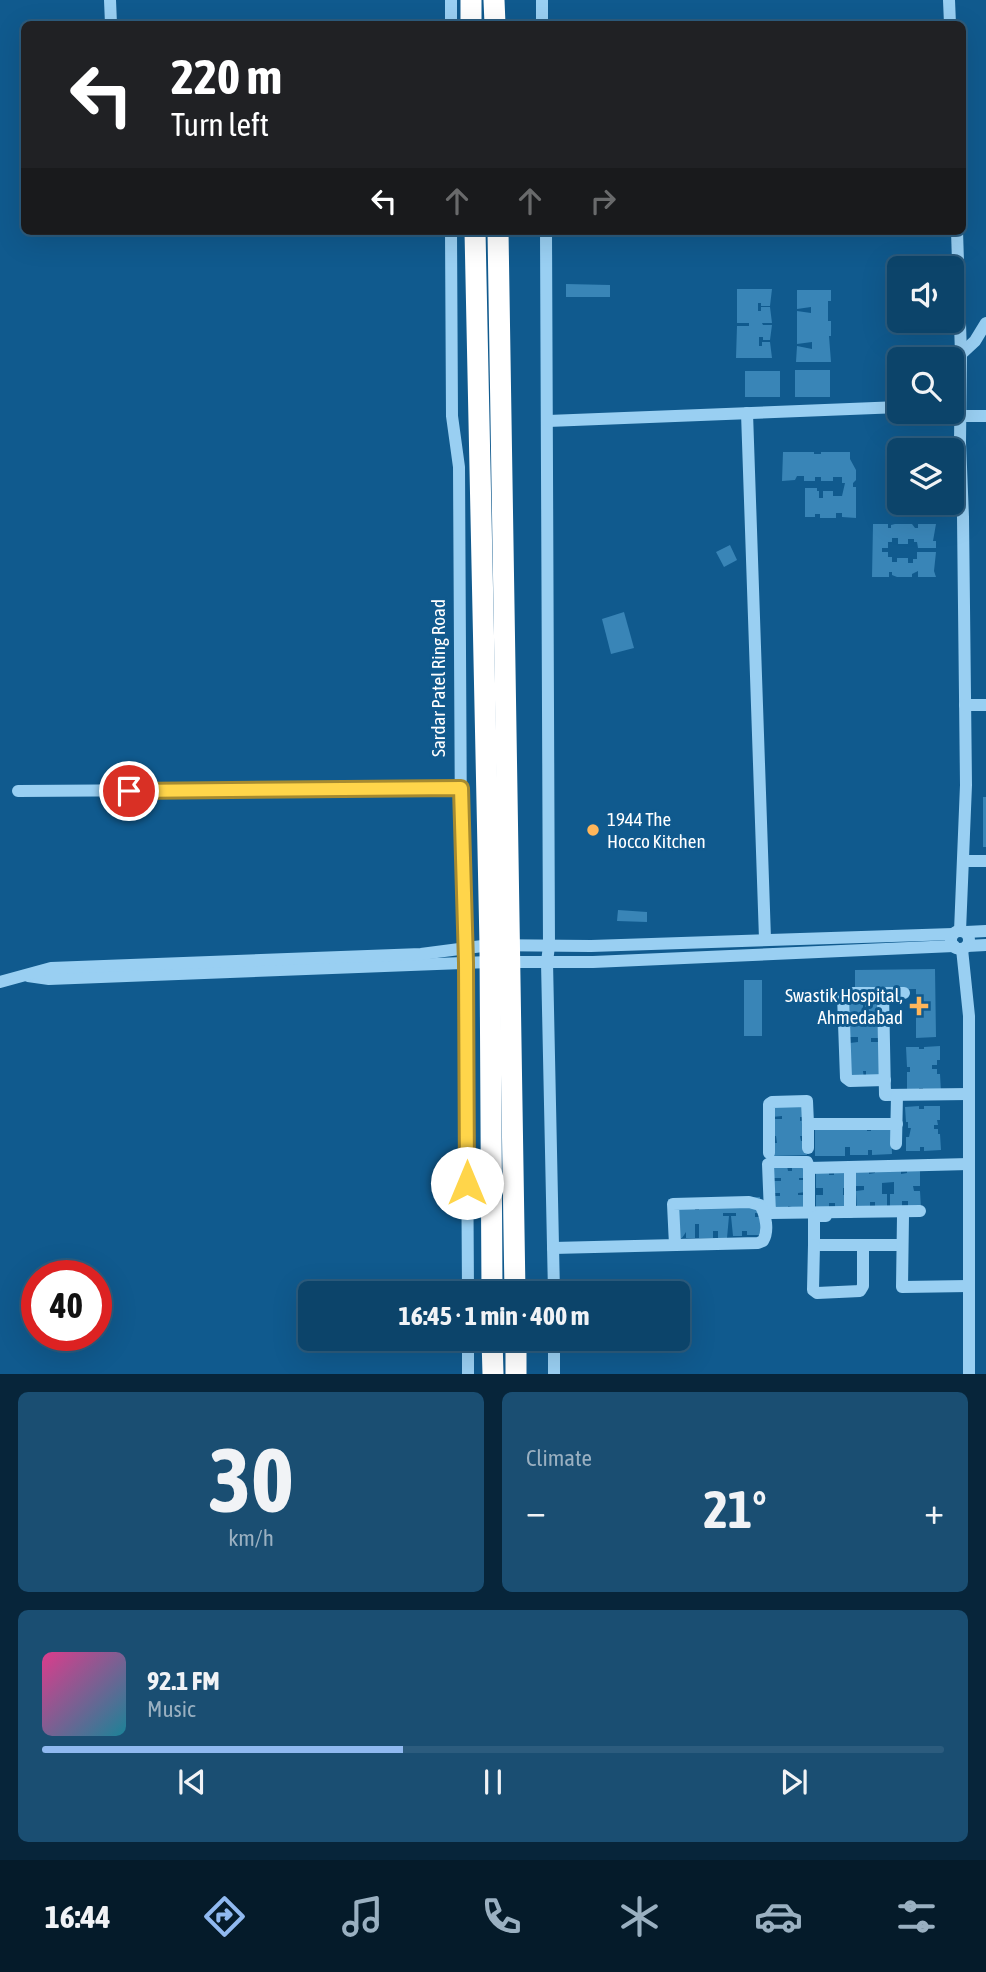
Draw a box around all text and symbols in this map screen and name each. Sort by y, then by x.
text: 220 m [171,48,282,104]
icon: left [56,49,147,140]
text: Turn left [171,106,269,143]
icon: left [365,182,403,220]
icon: ahead [438,182,476,220]
icon: ahead [511,182,549,220]
icon: right [584,182,622,220]
map controls [887,256,964,515]
button: sound [887,256,964,333]
button: search [887,347,964,424]
button: layers [887,438,964,515]
street label: Sardar Patel Ring Road [427,599,449,757]
pin [99,761,159,821]
icon: arrive [110,772,148,810]
place label: 1944 The Hocco Kitchen [607,808,706,852]
marker: 1944 The Hocco Kitchen [585,822,601,838]
place label: Swastik Hospital, Ahmedabad [785,984,903,1028]
marker: Swastik Hospital, Ahmedabad [909,996,929,1016]
position arrow [430,1146,504,1220]
speed limit sign: 40 [21,1260,112,1351]
text: 16:45 · 1 min · 400 m [399,1301,589,1331]
text: 30 [208,1427,294,1531]
text: Climate [526,1445,592,1471]
text: 21° [703,1479,767,1539]
text: − [526,1489,546,1532]
text: + [924,1489,944,1532]
text: km/h [228,1525,274,1551]
text: 92.1 FM [147,1666,220,1696]
text: Music [147,1696,195,1722]
icon: previous [173,1763,211,1801]
icon: pause [474,1763,512,1801]
icon: next [775,1763,813,1801]
icon: directions [200,1892,249,1941]
icon: music [338,1892,387,1941]
icon: phone [477,1892,526,1941]
icon: climate [615,1892,664,1941]
icon: car [754,1892,803,1941]
icon: filters [892,1892,941,1941]
text: 16:44 [45,1898,111,1935]

